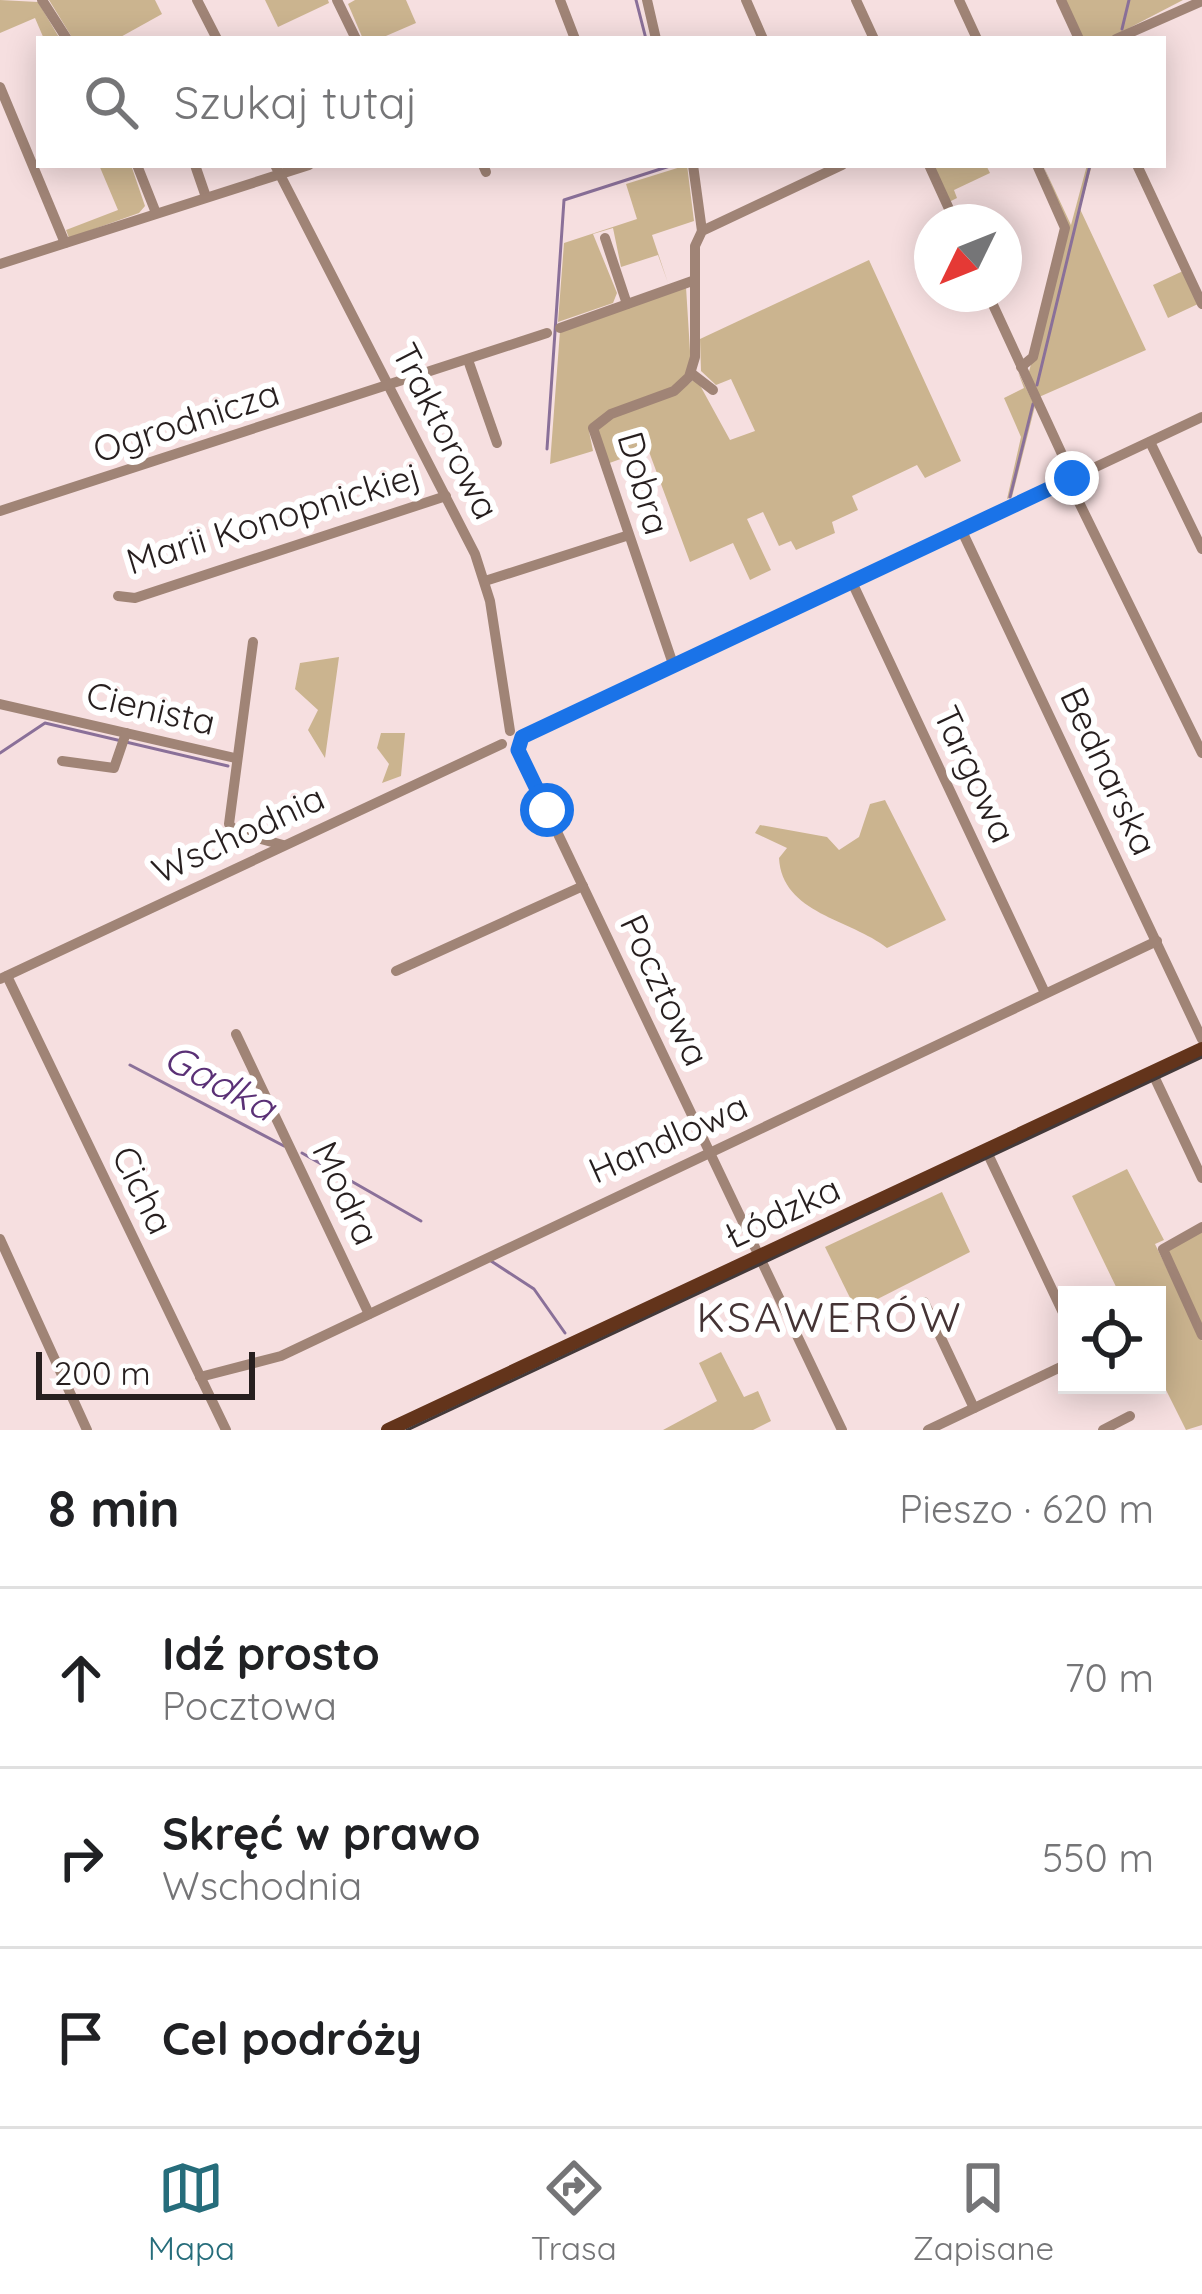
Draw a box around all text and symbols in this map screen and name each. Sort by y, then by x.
search box [36,36,1166,168]
icon: search [78,69,144,135]
text: Szukaj tutaj [174,74,418,130]
north arrow [914,204,1022,312]
street label: Traktorowa [383,335,510,526]
street label: Ogrodnicza [87,369,285,472]
street label: Dobra [608,426,681,540]
street label: Marii Konopnickiej [121,451,425,584]
route end [1045,451,1099,505]
street label: Cienista [82,671,220,744]
street label: Bednarska [1051,680,1168,862]
street label: Targowa [924,698,1027,849]
street label: Wschodnia [145,774,331,893]
route start [520,783,574,837]
street label: Pocztowa [611,907,720,1073]
water label: Gadka [156,1032,286,1132]
street label: Handlowa [581,1083,754,1192]
street label: Modra [303,1134,390,1252]
street label: Cicha [103,1139,184,1241]
street label: Łódzka [717,1165,847,1258]
map controls [1058,1286,1166,1394]
button: locate [1058,1286,1166,1394]
district label: KSAWERÓW [696,1290,964,1343]
scale bar [36,1346,255,1399]
text: 200 m [54,1352,151,1393]
text: 8 min [48,1476,180,1540]
text: Pieszo · 620 m [899,1484,1154,1533]
text: Idź prosto [162,1625,380,1681]
icon: ahead [48,1645,114,1711]
text: 70 m [1065,1653,1154,1702]
text: Pocztowa [162,1681,337,1730]
text: Skręć w prawo [162,1805,481,1861]
icon: right [48,1825,114,1891]
text: 550 m [1042,1833,1154,1882]
text: Wschodnia [162,1861,362,1910]
icon: arrive [48,2005,114,2071]
text: Cel podróży [162,2010,422,2066]
tab: Mapa [148,2155,235,2268]
tab: Trasa [531,2155,617,2268]
tab: Zapisane [912,2155,1054,2268]

